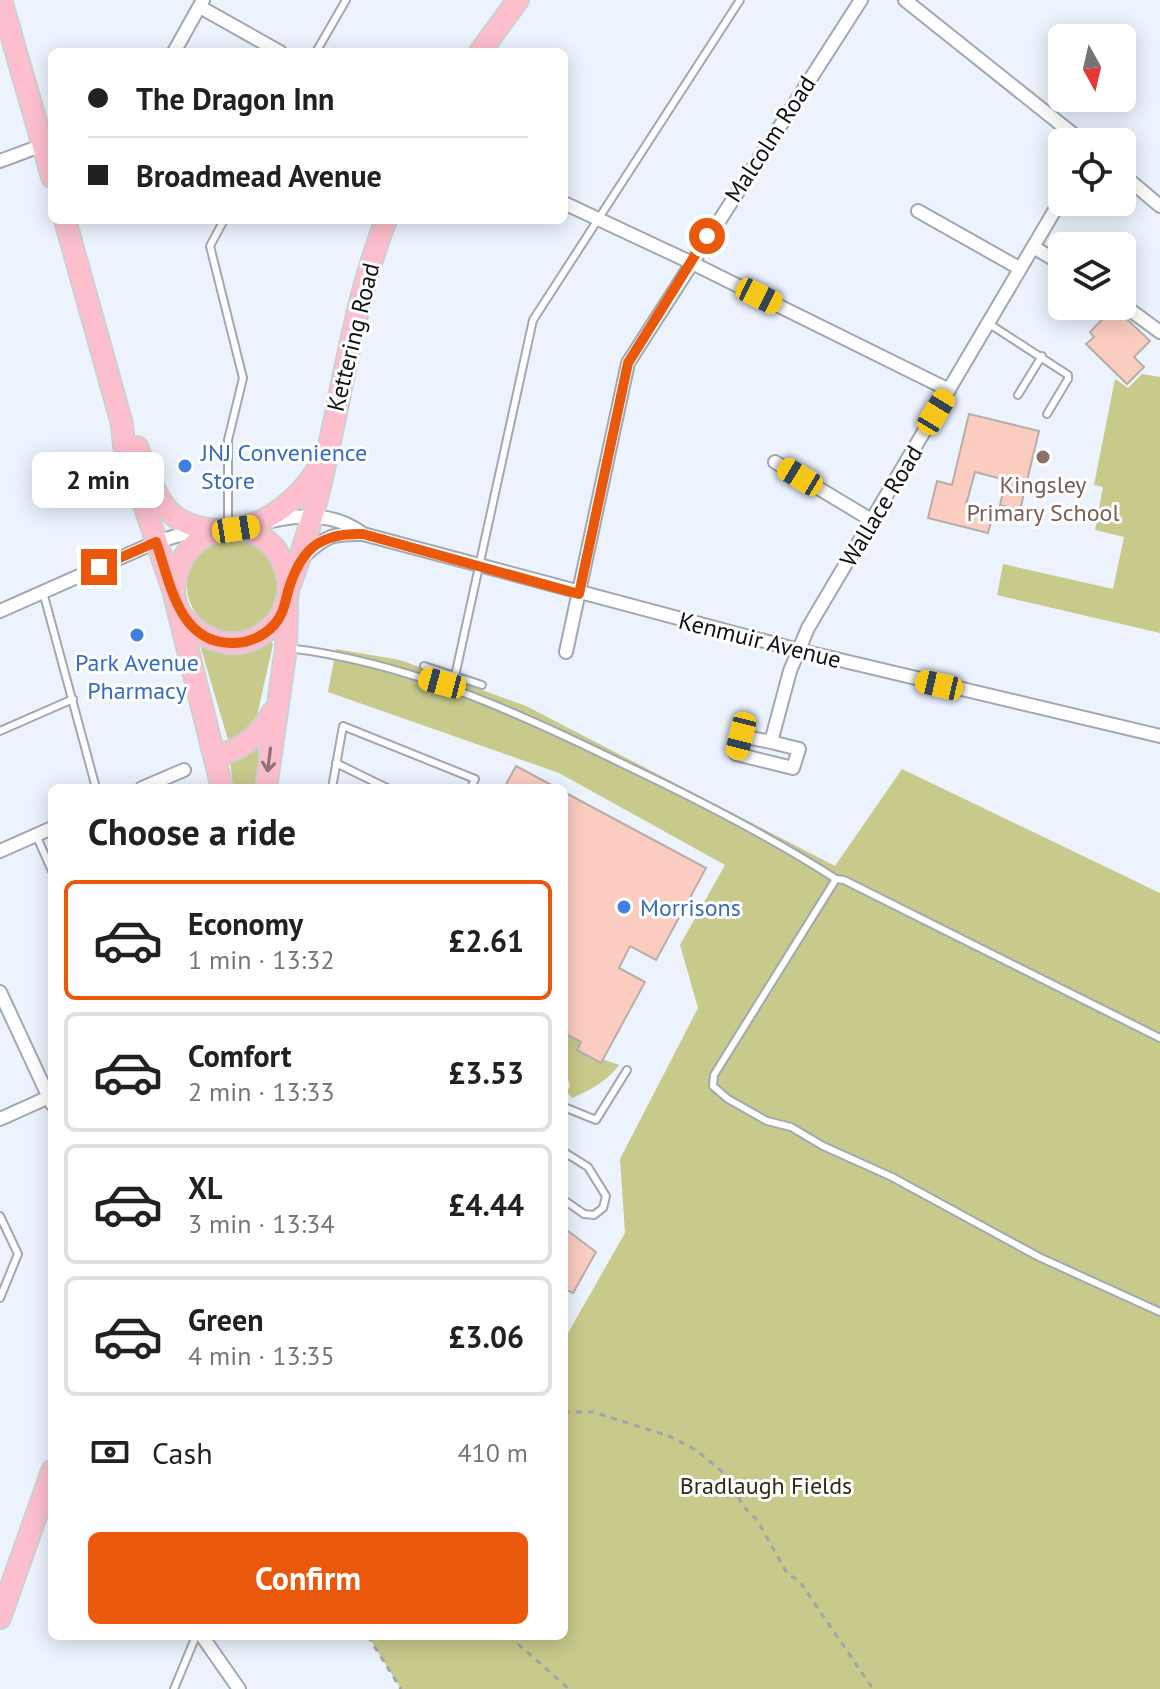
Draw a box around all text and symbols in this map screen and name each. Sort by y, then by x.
north arrow [1048,24,1136,112]
map controls [1048,24,1136,320]
street label: Malcolm Road [718,70,822,208]
text: The Dragon Inn [136,79,334,118]
button: locate [1048,128,1136,216]
text: Broadmead Avenue [136,156,382,195]
route start [689,218,725,254]
button: layers [1048,232,1136,320]
street label: Kettering Road [320,260,386,414]
car [732,275,786,317]
car [913,385,959,439]
place label: JNJ Convenience Store [200,437,367,496]
street label: Wallace Road [833,440,929,572]
marker: Kingsley Primary School [1034,448,1052,466]
callout: 2 min [33,451,165,507]
car [773,454,827,500]
marker: JNJ Convenience Store [176,457,194,475]
text: 2 min [66,463,130,496]
place label: Kingsley Primary School [967,469,1119,528]
car [210,513,262,545]
route end [81,549,117,585]
street label: Kenmuir Avenue [676,605,844,675]
marker: Park Avenue Pharmacy [128,626,146,644]
place label: Park Avenue Pharmacy [75,647,199,706]
car [416,665,468,701]
car [913,668,965,702]
car [724,710,758,762]
one-way arrow [261,747,276,772]
text: Choose a ride [88,808,296,855]
place label: Morrisons [640,892,741,923]
marker: Morrisons [615,898,633,916]
icon: car [92,904,164,976]
text: Economy [188,904,303,943]
text: £2.61 [449,921,524,960]
text: 1 min · 13:32 [188,943,335,976]
icon: car [92,1036,164,1108]
text: Comfort [188,1036,291,1075]
text: £3.53 [449,1053,524,1092]
text: 2 min · 13:33 [188,1075,335,1108]
icon: car [92,1168,164,1240]
text: XL [188,1168,222,1207]
text: £4.44 [449,1185,524,1224]
text: 3 min · 13:34 [188,1207,335,1240]
icon: car [92,1300,164,1372]
text: Green [188,1300,263,1339]
text: £3.06 [449,1317,524,1356]
text: 4 min · 13:35 [188,1339,335,1372]
icon: cash [88,1430,132,1474]
text: Cash [152,1433,213,1472]
text: 410 m [457,1436,528,1469]
park label: Bradlaugh Fields [680,1470,852,1501]
button: Confirm [88,1532,528,1624]

